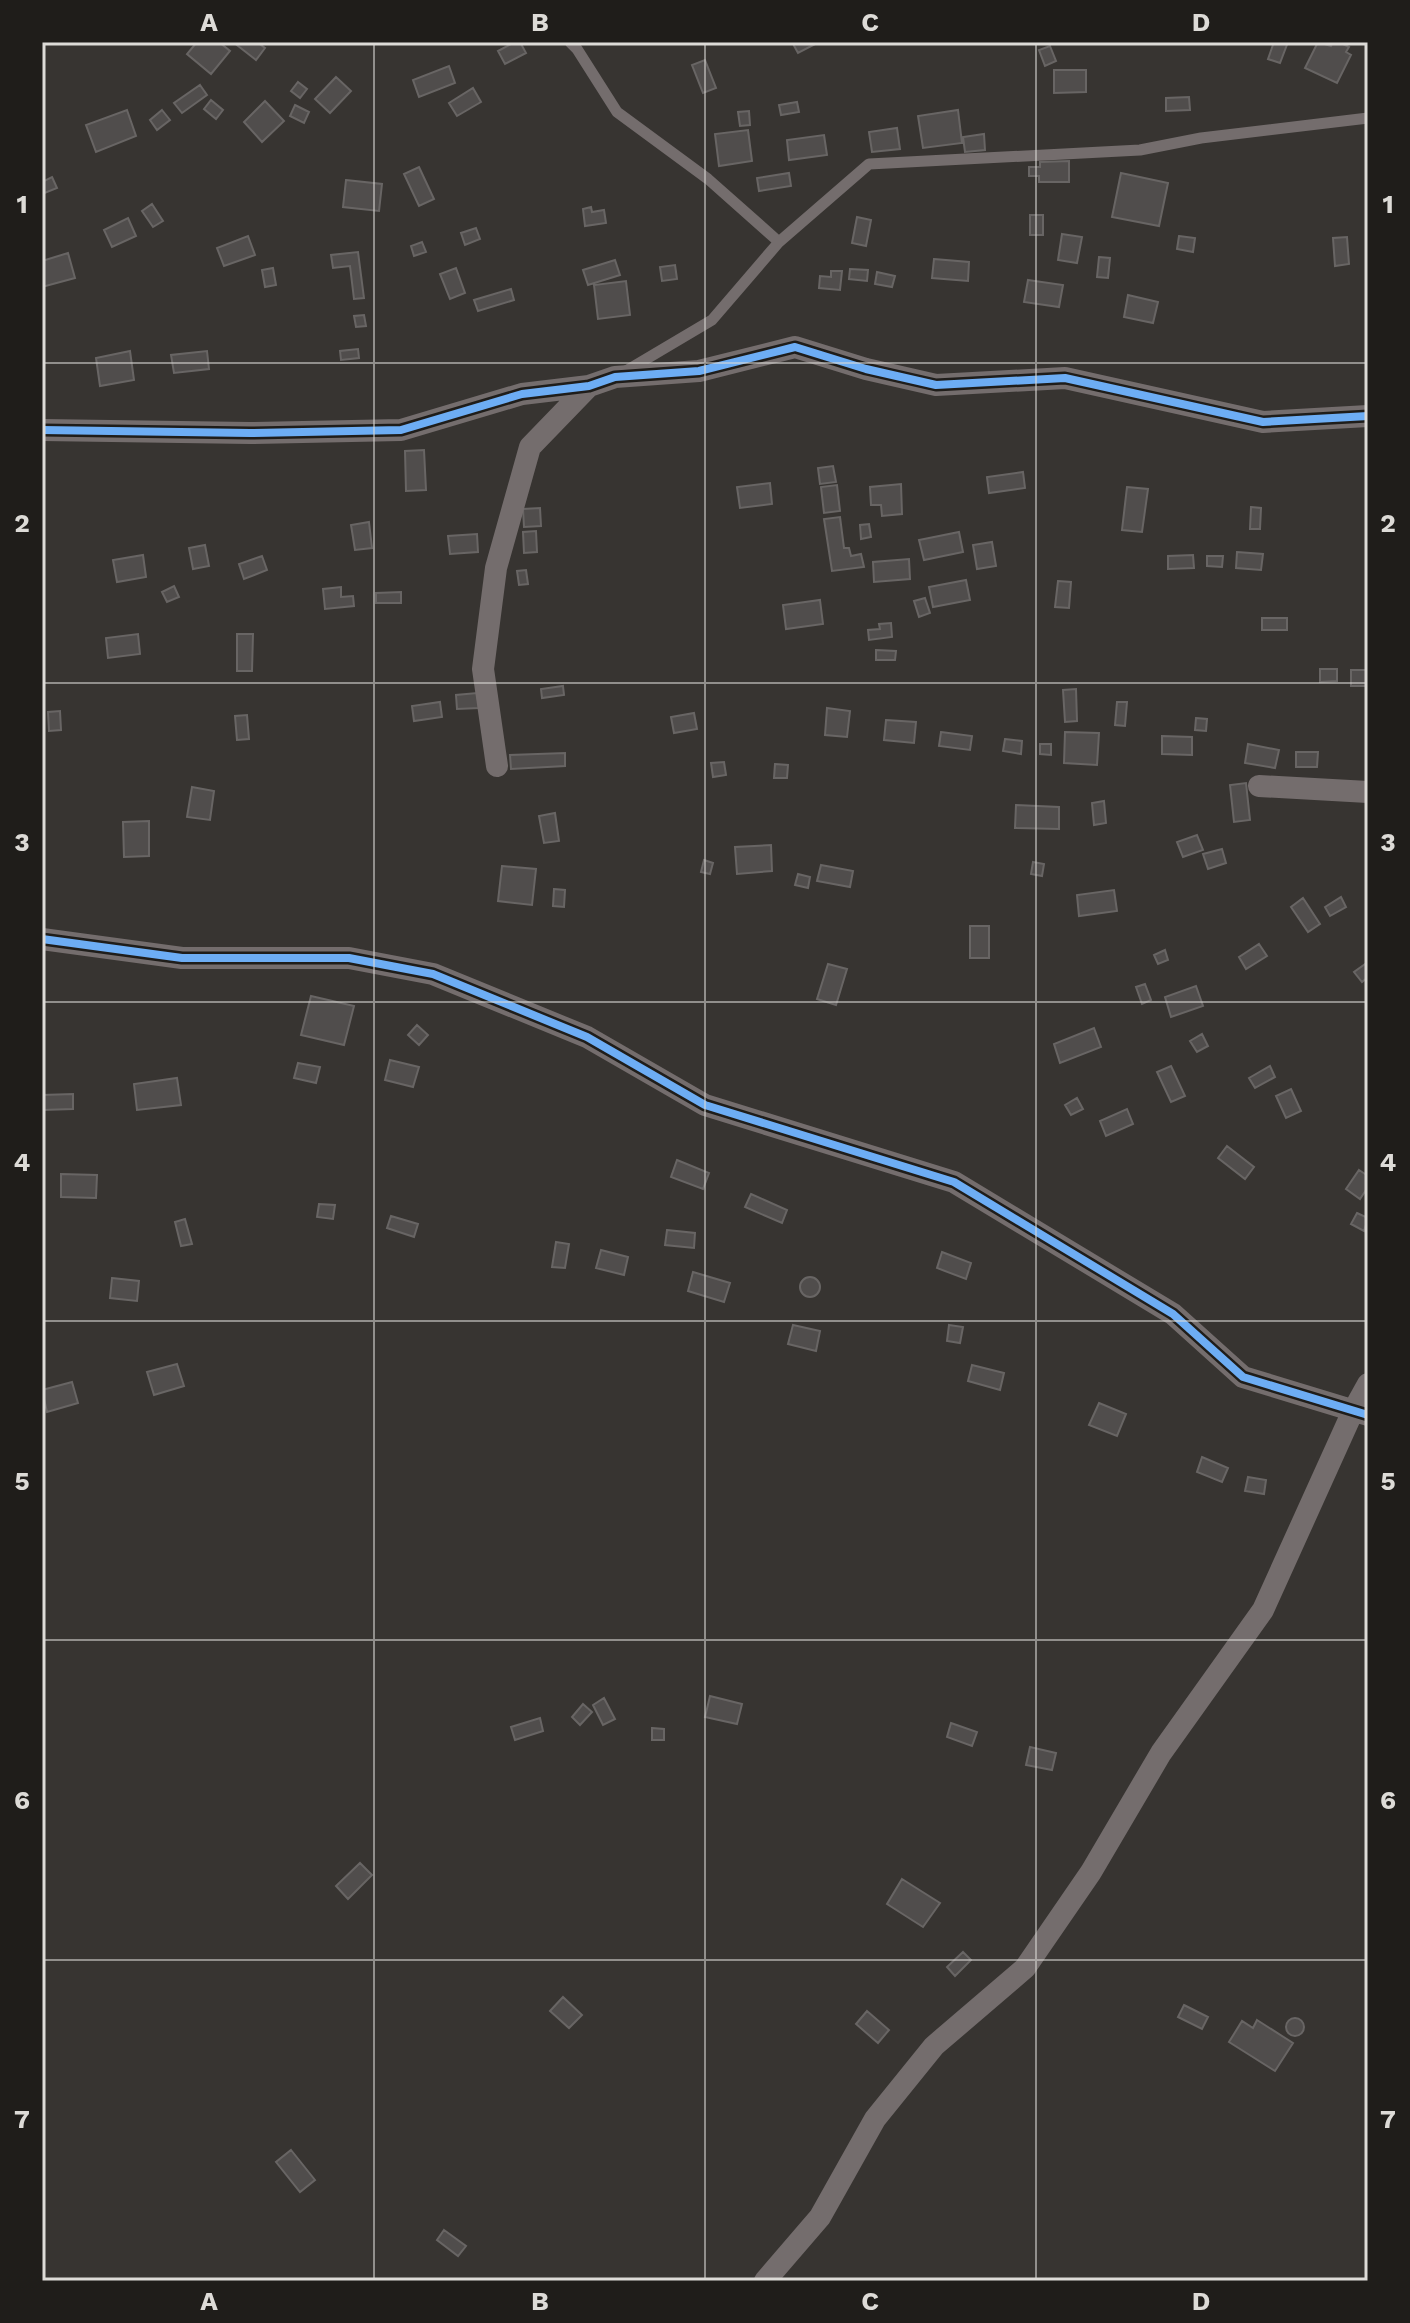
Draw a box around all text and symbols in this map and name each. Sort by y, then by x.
text: A [200,7,218,37]
text: B [531,7,549,37]
text: C [861,7,879,37]
text: D [1192,7,1210,37]
text: 1 [16,189,28,219]
text: 1 [1382,189,1394,219]
text: 2 [14,508,30,538]
text: 2 [1380,508,1396,538]
text: 3 [14,827,30,857]
text: 3 [1380,827,1396,857]
text: 4 [14,1147,31,1177]
text: 4 [1380,1147,1397,1177]
text: 5 [14,1466,30,1496]
text: 5 [1380,1466,1396,1496]
text: 6 [14,1785,30,1815]
text: 6 [1380,1785,1396,1815]
text: 7 [14,2104,30,2134]
text: 7 [1380,2104,1396,2134]
text: A [200,2286,218,2316]
text: B [531,2286,549,2316]
text: C [861,2286,879,2316]
text: D [1192,2286,1210,2316]

